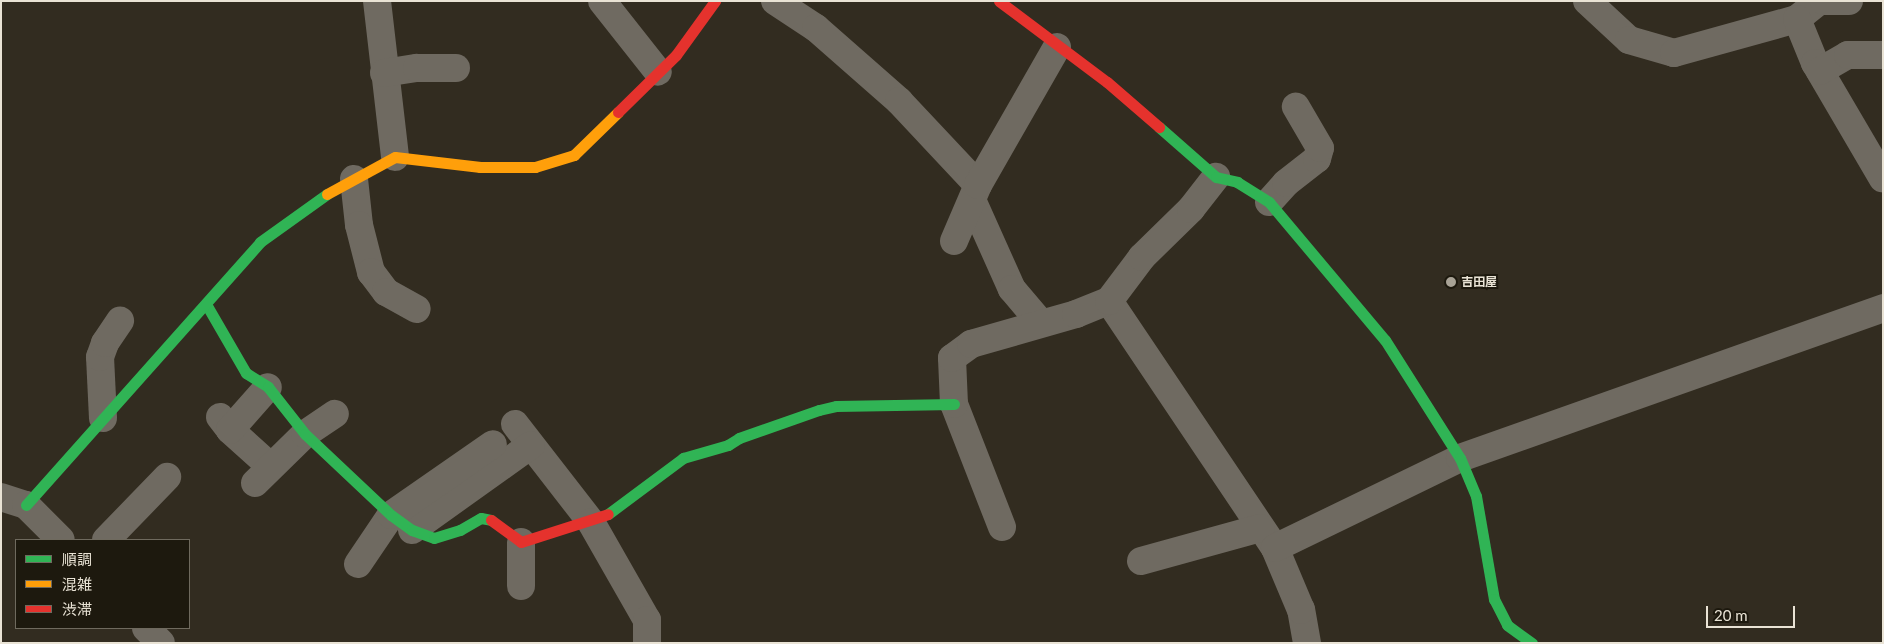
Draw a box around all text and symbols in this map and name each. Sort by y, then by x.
place label: 吉田屋 [1461,275,1497,289]
marker: 吉田屋 [1445,276,1457,288]
legend [15,539,190,629]
text: 順調 [62,550,92,568]
text: 混雑 [62,575,92,593]
scale bar [1709,596,1798,628]
text: 渋滞 [62,600,92,618]
text: 20 m [1714,606,1748,624]

